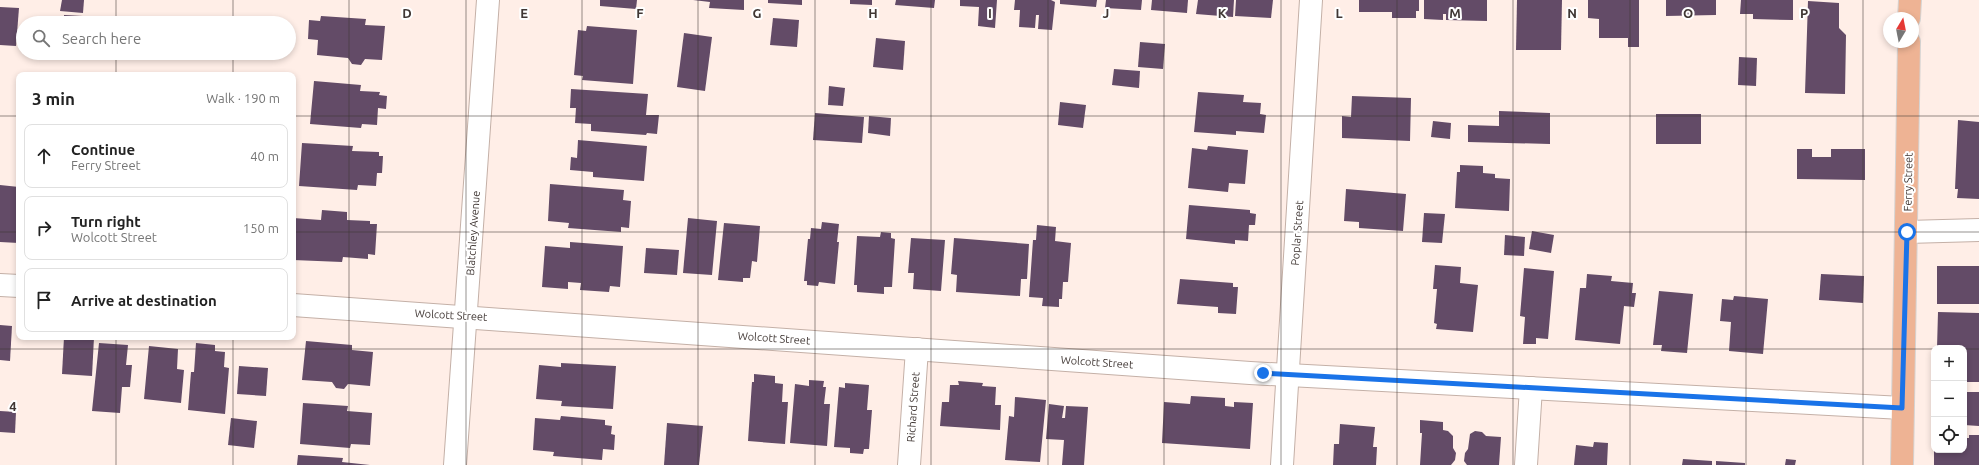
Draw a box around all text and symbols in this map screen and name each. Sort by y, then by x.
text: D [402,6,412,20]
text: E [520,6,528,20]
text: F [636,6,644,20]
text: G [753,6,762,20]
text: H [868,6,878,20]
text: I [988,6,992,20]
text: J [1103,6,1109,20]
text: K [1218,6,1227,20]
text: L [1335,6,1343,20]
text: M [1449,6,1461,20]
text: N [1567,6,1577,20]
text: O [1683,6,1693,20]
text: P [1800,6,1808,20]
north arrow [1883,12,1919,48]
search box [16,16,296,60]
icon: search [30,27,52,49]
text: Search here [62,30,141,47]
text: 3 min [32,89,75,108]
text: Walk · 190 m [206,91,280,105]
text: Continue [71,141,135,158]
icon: ahead [33,145,55,167]
text: 40 m [250,149,279,163]
street label: Ferry Street [1901,152,1915,212]
text: Ferry Street [71,158,141,172]
street label: Blatchley Avenue [464,190,482,276]
street label: Poplar Street [1289,199,1305,266]
text: Turn right [71,213,141,230]
icon: right [33,217,55,239]
text: 150 m [243,221,279,235]
route start [1898,223,1916,241]
text: Wolcott Street [71,230,157,244]
icon: arrive [33,289,55,311]
text: Arrive at destination [71,292,217,309]
street label: Wolcott Street [414,307,488,323]
street label: Wolcott Street [737,329,811,347]
map controls [1931,345,1967,453]
button: + [1931,345,1967,381]
street label: Wolcott Street [1060,353,1134,371]
route end [1254,364,1272,382]
street label: Richard Street [905,371,921,443]
button: − [1931,381,1967,417]
text: 4 [9,399,17,413]
button: locate [1931,417,1967,453]

